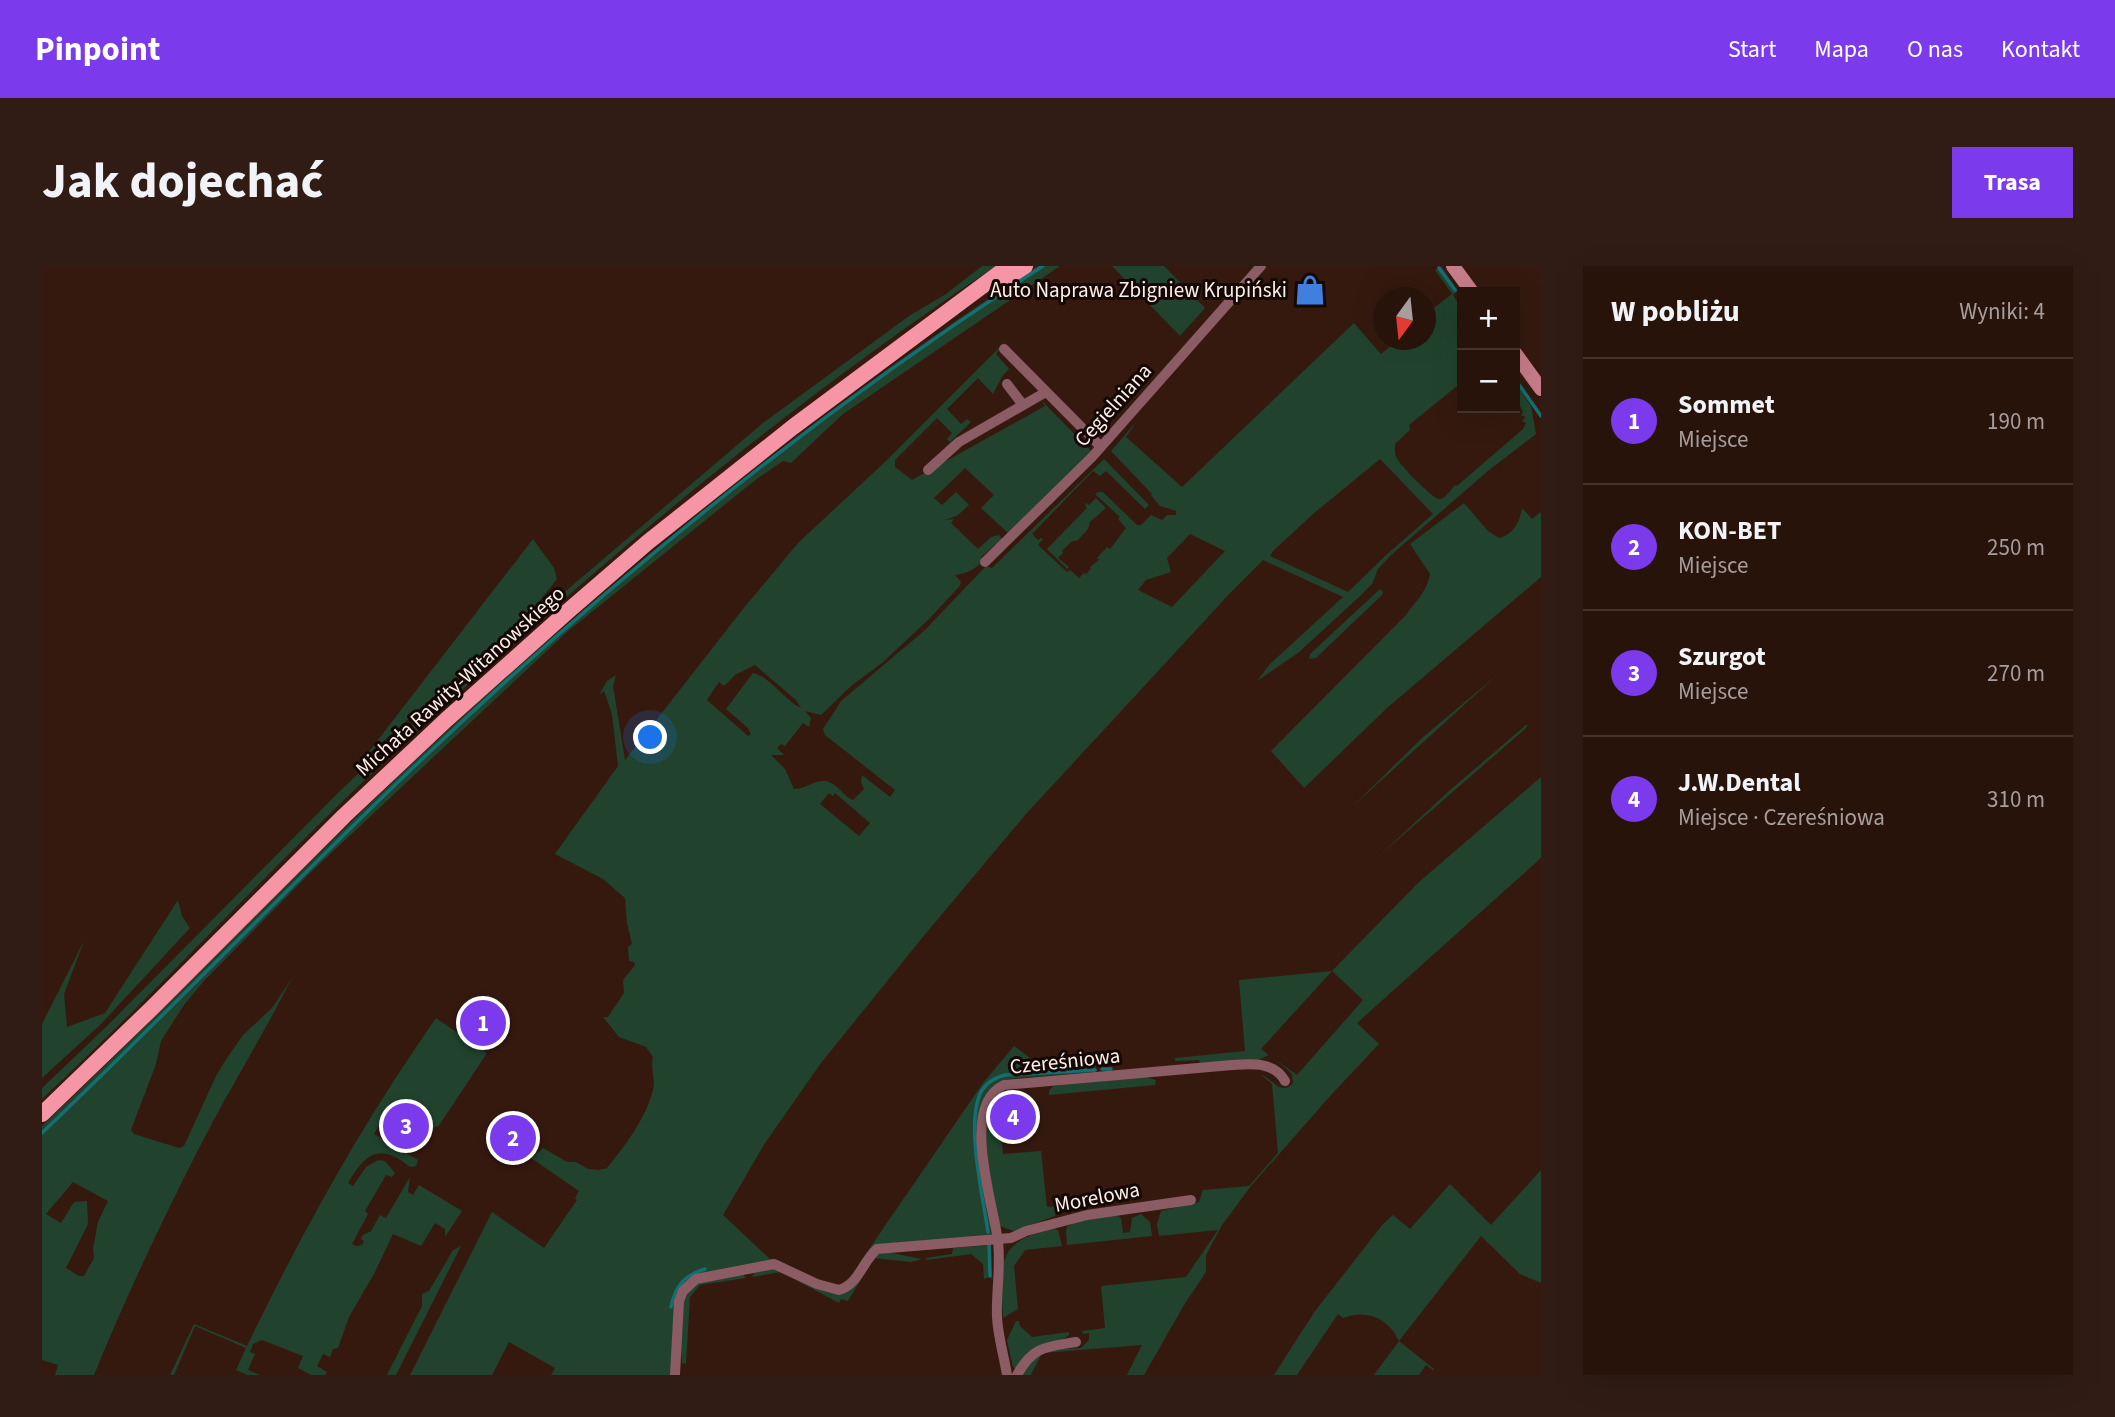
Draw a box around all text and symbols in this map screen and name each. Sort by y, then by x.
text: Pinpoint [35,26,161,73]
text: Start [1728,32,1776,67]
text: Mapa [1814,32,1869,67]
text: O nas [1907,32,1963,67]
text: Kontakt [2001,32,2080,67]
text: Jak dojechać [42,147,323,217]
button: Trasa [1952,147,2073,218]
shop icon: Auto Naprawa Zbigniew Krupiński [1293,273,1327,307]
place label: Auto Naprawa Zbigniew Krupiński [990,275,1287,305]
north arrow [1373,287,1436,350]
map controls [1457,287,1520,413]
button: + [1457,287,1520,350]
text: W pobliżu [1611,290,1740,333]
text: Wyniki: 4 [1959,295,2045,328]
button: − [1457,350,1520,413]
street label: Cegielniana [1067,357,1159,453]
text: Sommet [1678,386,1775,423]
text: 1 [1628,405,1640,438]
text: 190 m [1987,405,2045,438]
text: Miejsce [1678,423,1749,456]
text: KON-BET [1678,512,1781,549]
text: 2 [1628,531,1640,564]
text: 250 m [1987,531,2045,564]
text: Miejsce [1678,549,1749,582]
street label: Michała Rawity-Witanowskiego [349,579,571,783]
text: Szurgot [1678,638,1766,675]
text: 3 [1628,657,1640,690]
text: 270 m [1987,657,2045,690]
text: Miejsce [1678,675,1749,708]
your location [633,720,667,754]
text: J.W.Dental [1678,764,1801,801]
text: 4 [1628,783,1640,816]
text: 310 m [1987,783,2045,816]
text: Miejsce · Czereśniowa [1678,801,1885,834]
pin: 1 [460,997,506,1049]
street label: Czereśniowa [1008,1040,1122,1082]
pin: 4 [990,1091,1036,1143]
pin: 3 [383,1100,429,1152]
pin: 2 [490,1112,536,1164]
street label: Morelowa [1052,1174,1142,1220]

